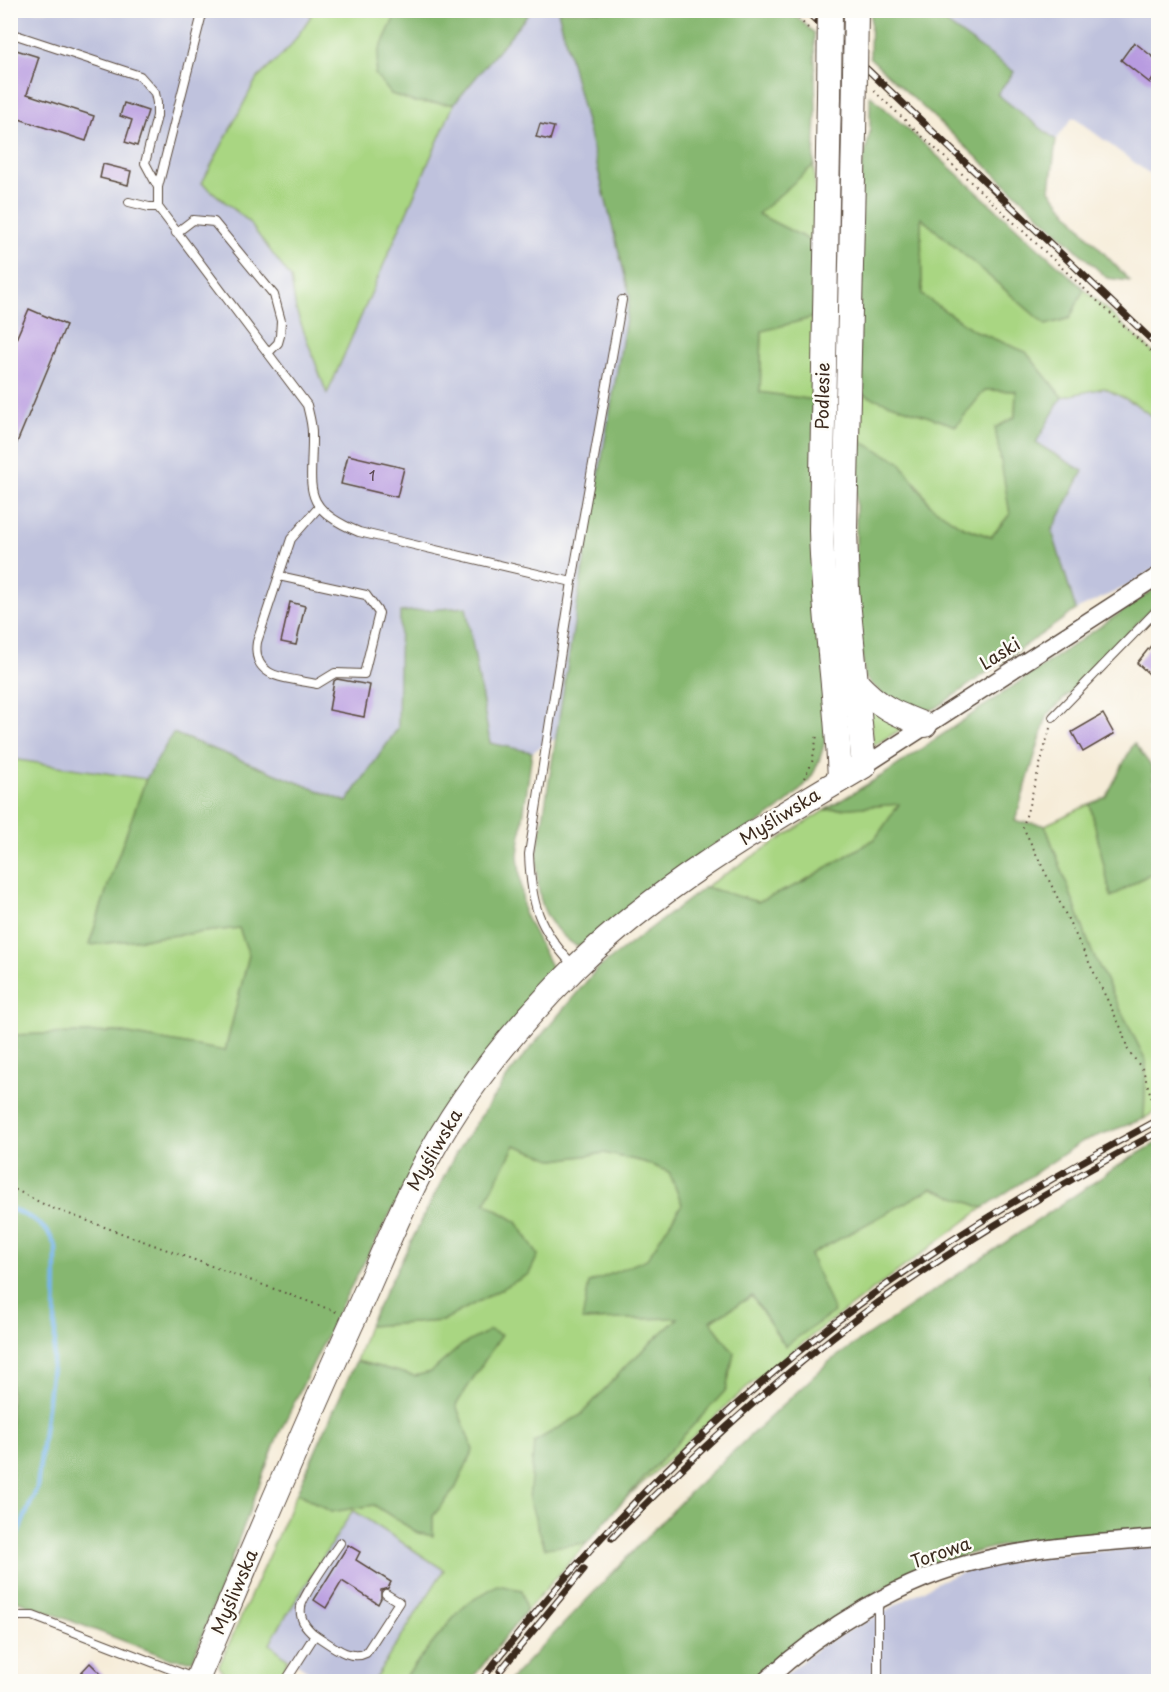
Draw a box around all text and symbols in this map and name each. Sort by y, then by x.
street label: Podlesie [807,362,836,430]
house number: 1 [369,463,375,486]
street label: Laski [974,630,1025,676]
street label: Myśliwska [734,780,825,851]
street label: Myśliwska [399,1103,468,1195]
street label: Torowa [907,1529,975,1574]
street label: Myśliwska [203,1544,264,1638]

